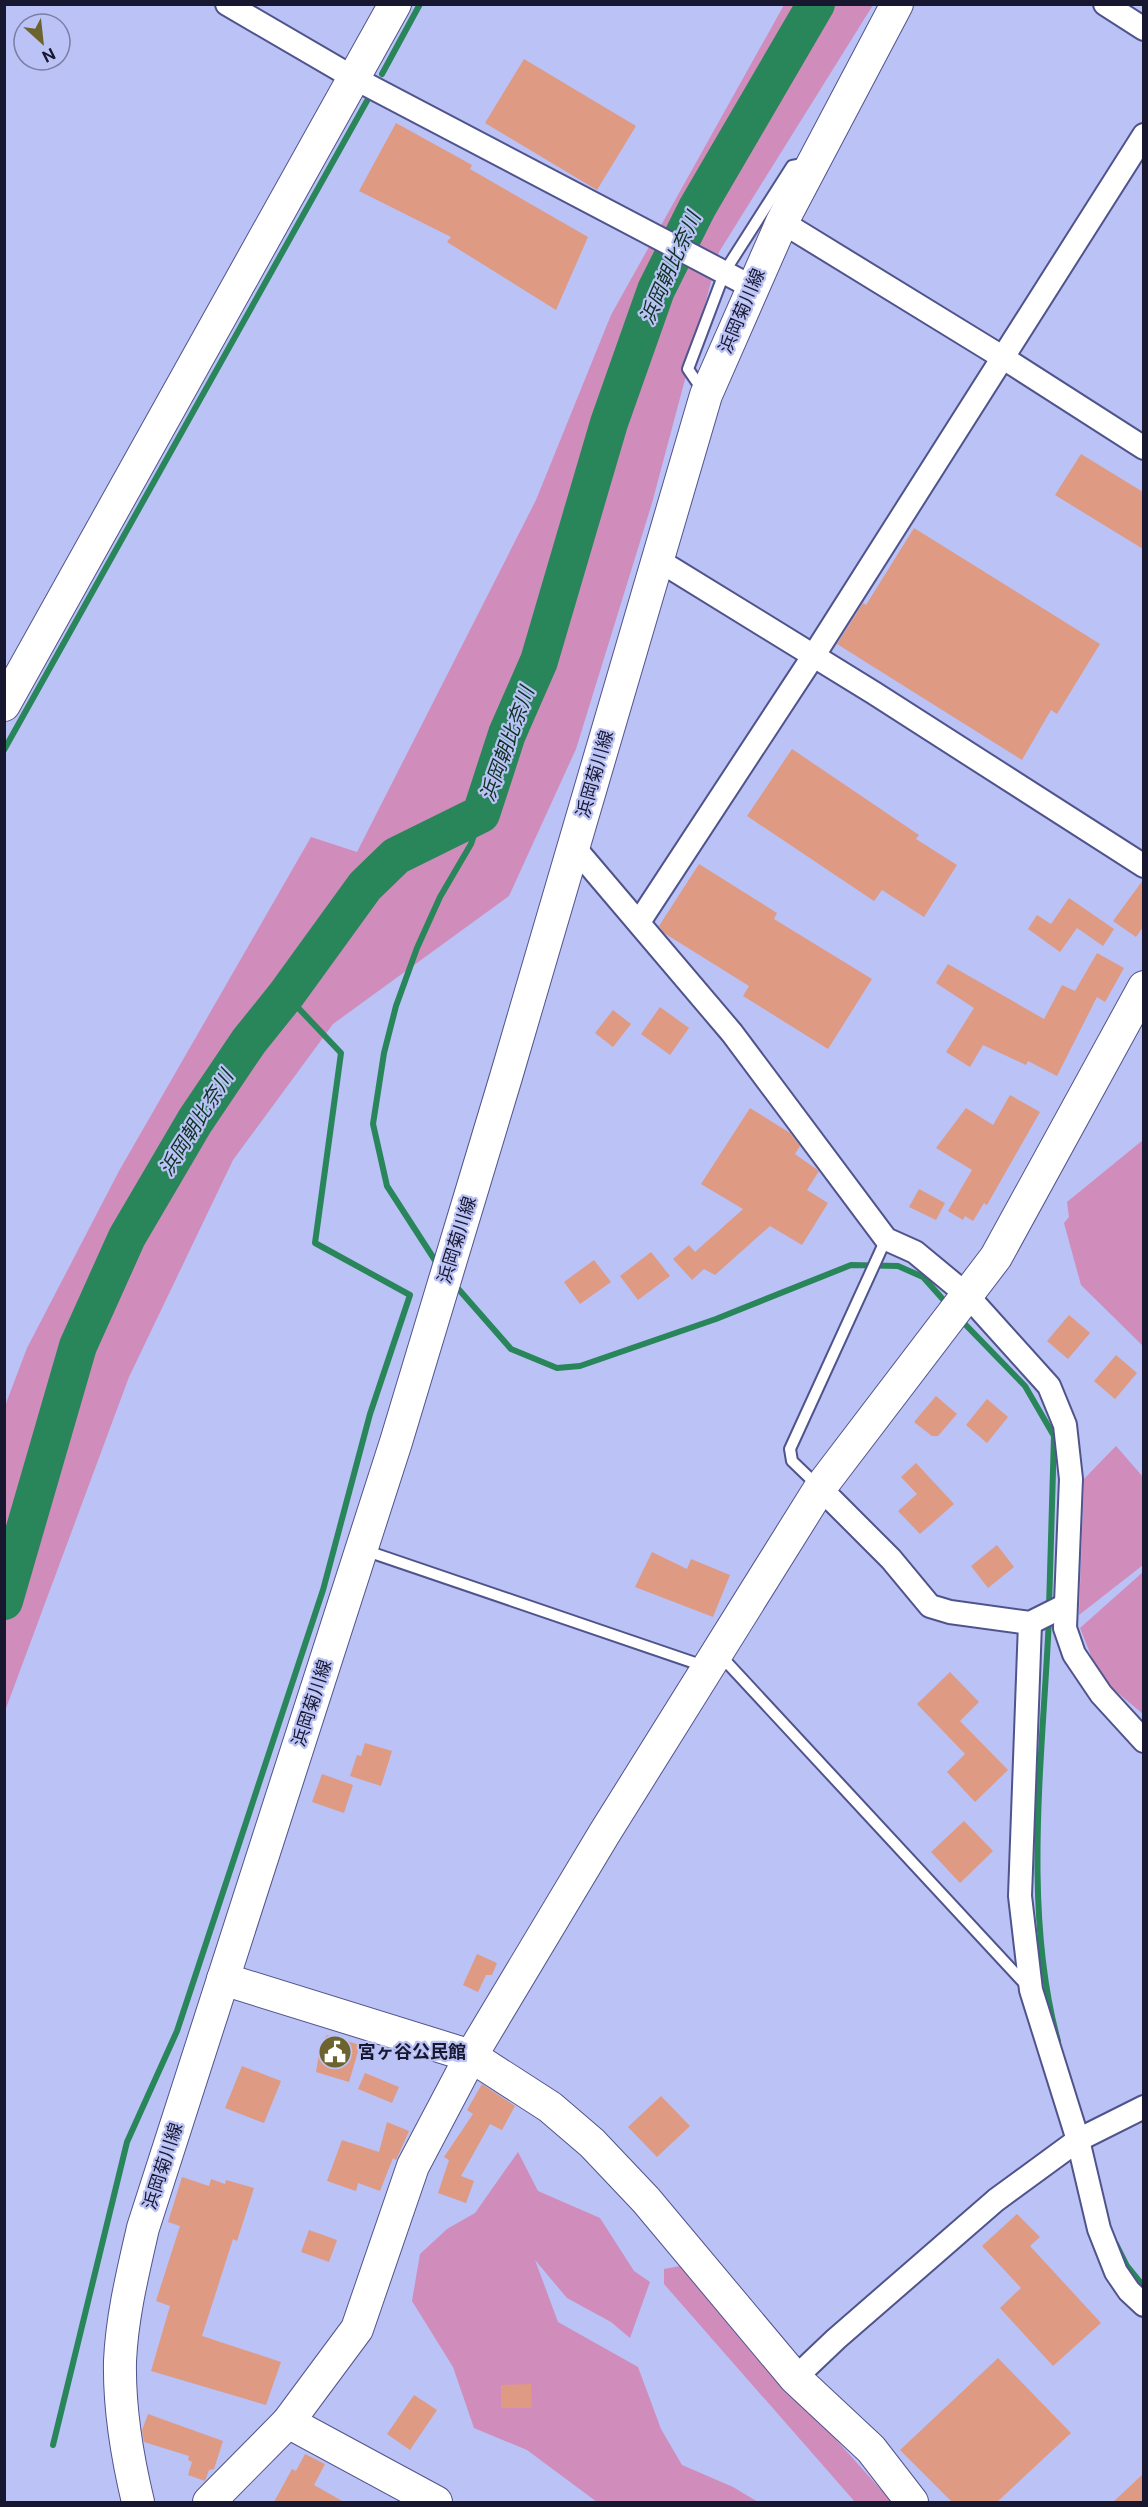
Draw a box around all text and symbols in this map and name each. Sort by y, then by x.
north arrow [12,12,72,72]
text: N [39,44,58,66]
water label: 浜岡朝比奈川 [635,206,706,328]
street label: 浜岡菊川線 [714,265,769,356]
water label: 浜岡朝比奈川 [475,682,539,804]
street label: 浜岡菊川線 [572,728,617,820]
water label: 浜岡朝比奈川 [154,1064,239,1180]
street label: 浜岡菊川線 [433,1194,480,1286]
street label: 浜岡菊川線 [288,1657,335,1749]
public building icon: 宮ヶ谷公民館 [317,2034,353,2070]
place label: 宮ヶ谷公民館 [358,2041,466,2062]
street label: 浜岡菊川線 [139,2120,186,2212]

